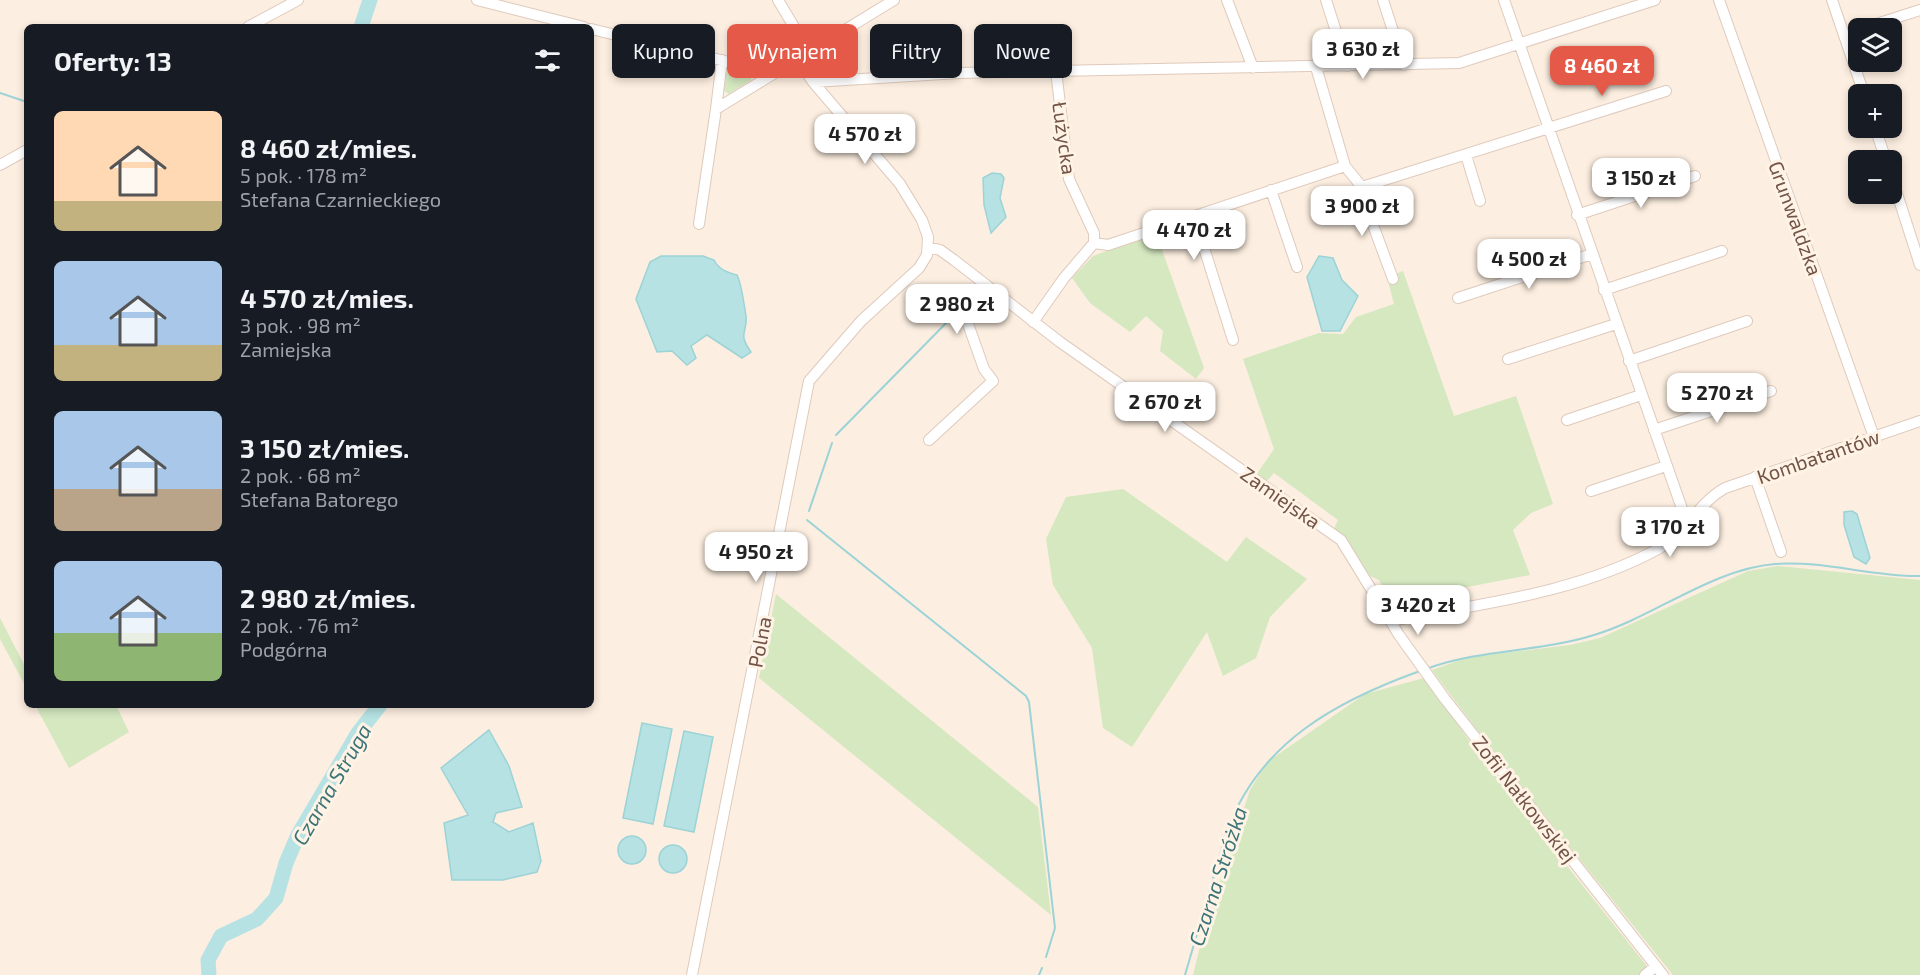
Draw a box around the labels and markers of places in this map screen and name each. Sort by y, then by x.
pin: 3 630 zł [1301,29,1425,80]
pin: 8 460 zł [1540,46,1664,97]
pin: 4 570 zł [803,114,927,165]
pin: 3 150 zł [1579,158,1703,209]
pin: 3 900 zł [1300,186,1424,237]
pin: 4 470 zł [1132,210,1256,261]
pin: 4 500 zł [1467,239,1591,290]
pin: 2 980 zł [895,284,1019,335]
pin: 5 270 zł [1655,373,1779,424]
pin: 2 670 zł [1103,382,1227,433]
pin: 3 170 zł [1608,507,1732,558]
pin: 4 950 zł [694,532,818,583]
pin: 3 420 zł [1356,585,1480,636]

